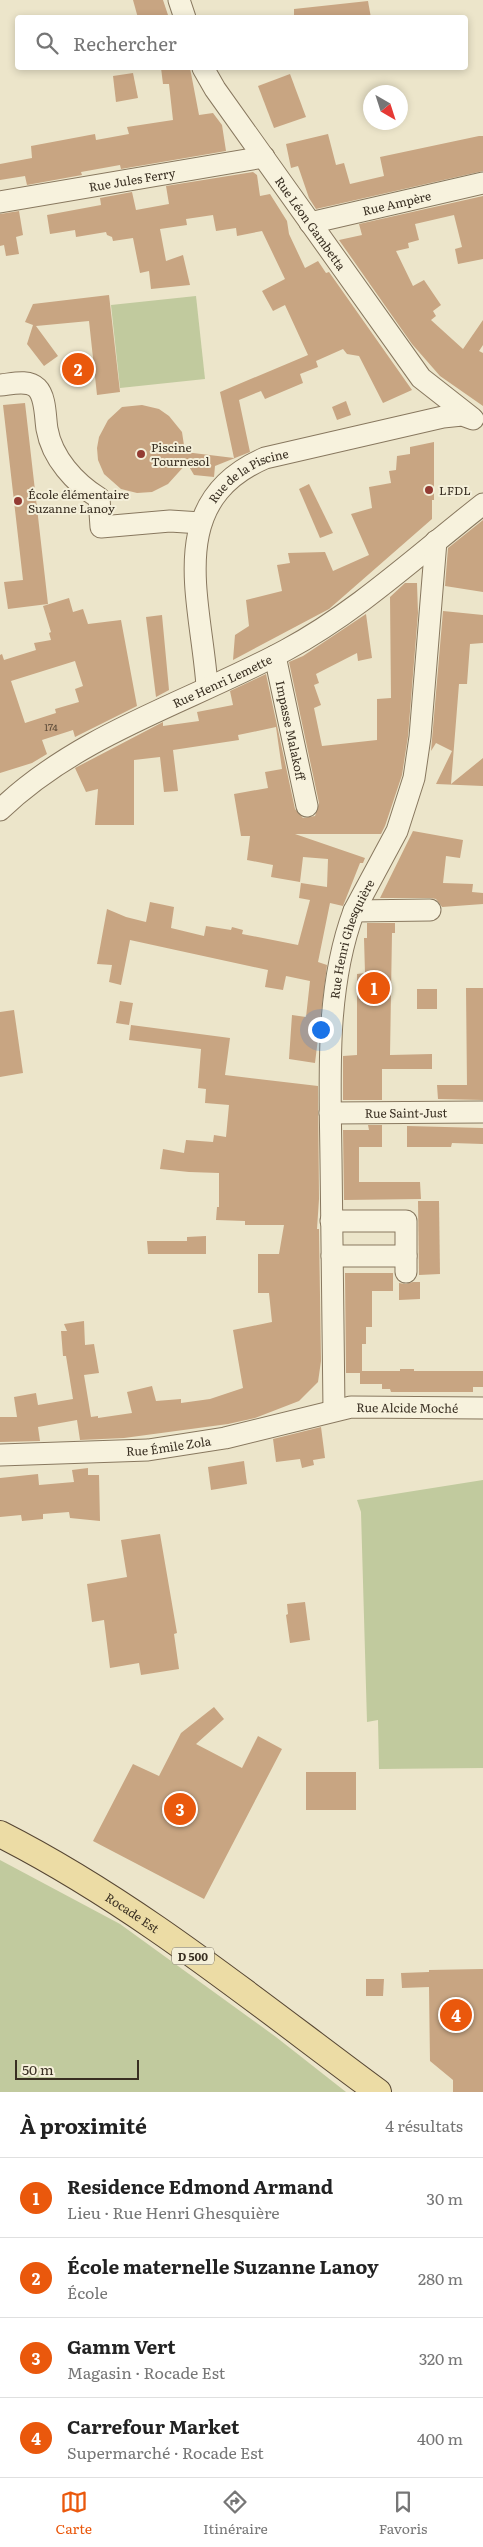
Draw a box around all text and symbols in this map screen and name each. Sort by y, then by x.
search box [15,15,468,70]
icon: search [33,29,61,57]
text: Rechercher [73,29,177,57]
north arrow [363,85,408,130]
street label: Rue Jules Ferry [87,163,177,196]
street label: Rue Léon Gambetta [271,173,351,274]
street label: Rue Ampère [361,186,433,220]
pin: 2 [62,350,94,388]
place label: Piscine Tournesol [151,438,210,470]
street label: Rue de la Piscine [204,444,290,506]
marker: Piscine Tournesol [135,448,147,460]
place label: LFDL [439,481,471,499]
marker: LFDL [423,484,435,496]
place label: École élémentaire Suzanne Lanoy [28,485,129,517]
marker: École élémentaire Suzanne Lanoy [12,495,24,507]
street label: Rue Henri Lemette [169,650,275,712]
street label: Impasse Malakoff [271,679,311,783]
house number: 174 [44,719,58,734]
street label: Rue Henri Ghesquière [325,876,379,1000]
pin: 1 [358,969,390,1007]
your location [308,1017,334,1043]
street label: Rue Saint-Just [365,1103,447,1122]
street label: Rue Alcide Moché [356,1398,458,1417]
street label: Rue Émile Zola [126,1431,213,1460]
pin: 3 [164,1790,196,1828]
street label: Rocade Est [102,1888,163,1937]
road number: D 500 [172,1948,214,1964]
pin: 4 [440,1996,472,2034]
scale bar [15,2057,139,2080]
text: 50 m [22,2059,54,2079]
text: À proximité [20,2109,147,2140]
text: 4 résultats [385,2113,463,2137]
text: Residence Edmond Armand [67,2172,333,2200]
text: 1 [33,2186,39,2210]
text: 30 m [426,2186,463,2210]
text: Lieu · Rue Henri Ghesquière [67,2200,280,2224]
text: École maternelle Suzanne Lanoy [67,2252,379,2280]
text: 2 [32,2266,40,2290]
text: 280 m [418,2266,463,2290]
text: École [67,2280,108,2304]
text: Gamm Vert [67,2332,176,2360]
text: 3 [32,2346,40,2370]
text: 320 m [419,2346,463,2370]
text: Magasin · Rocade Est [67,2360,225,2384]
text: Carrefour Market [67,2412,239,2440]
text: 4 [31,2426,41,2450]
text: 400 m [417,2426,463,2450]
text: Supermarché · Rocade Est [67,2440,264,2464]
tab: Carte [56,2488,92,2538]
tab: Itinéraire [203,2488,268,2538]
tab: Favoris [379,2488,427,2538]

